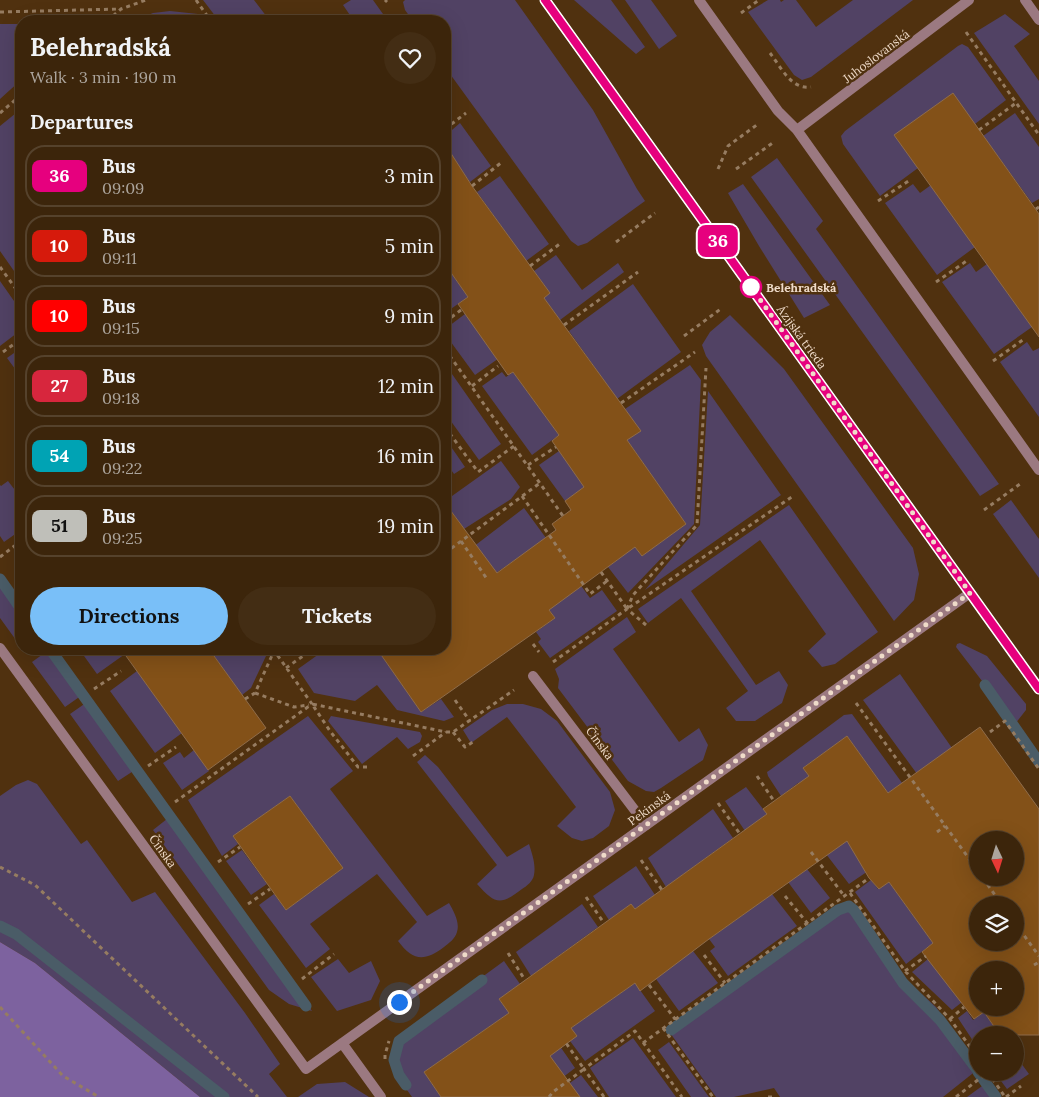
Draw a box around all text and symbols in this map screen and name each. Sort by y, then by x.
street label: Juhoslovanská [839,26,912,86]
text: Belehradská [30,32,171,63]
button: heart [384,32,436,84]
text: Walk · 3 min · 190 m [30,67,176,87]
text: Departures [30,110,133,134]
text: Bus [102,154,135,178]
text: 36 [49,164,70,187]
text: 3 min [385,164,434,188]
text: 09:09 [102,178,144,198]
text: Bus [102,224,135,248]
line badge: 36 [696,225,740,257]
text: 36 [708,229,728,252]
text: 10 [50,234,69,257]
text: 5 min [385,234,434,258]
text: 09:11 [102,248,137,268]
marker: Belehradská [740,276,762,298]
place label: Belehradská [766,280,837,295]
text: Bus [102,294,135,318]
street label: Ázijská trieda [773,301,830,372]
text: 10 [50,304,69,327]
text: 9 min [384,304,434,328]
text: 09:15 [102,318,140,338]
text: Bus [102,364,135,388]
text: 27 [50,374,69,397]
text: 12 min [378,374,434,398]
text: 09:18 [102,388,140,408]
text: Bus [102,434,135,458]
text: 54 [50,444,69,467]
text: 16 min [377,444,434,468]
text: 09:22 [102,458,142,478]
text: Bus [102,504,135,528]
text: 51 [51,514,68,537]
text: 19 min [377,514,434,538]
text: 09:25 [102,528,143,548]
button: Directions [30,587,228,645]
button: Tickets [238,587,436,645]
street label: Čínska [583,724,617,762]
street label: Pekinská [625,788,673,828]
north arrow [969,831,1024,886]
map controls [969,831,1024,1081]
street label: Čínska [146,832,180,870]
button: layers [969,896,1024,951]
button: + [969,961,1024,1016]
your location [387,990,412,1015]
button: − [969,1026,1024,1081]

